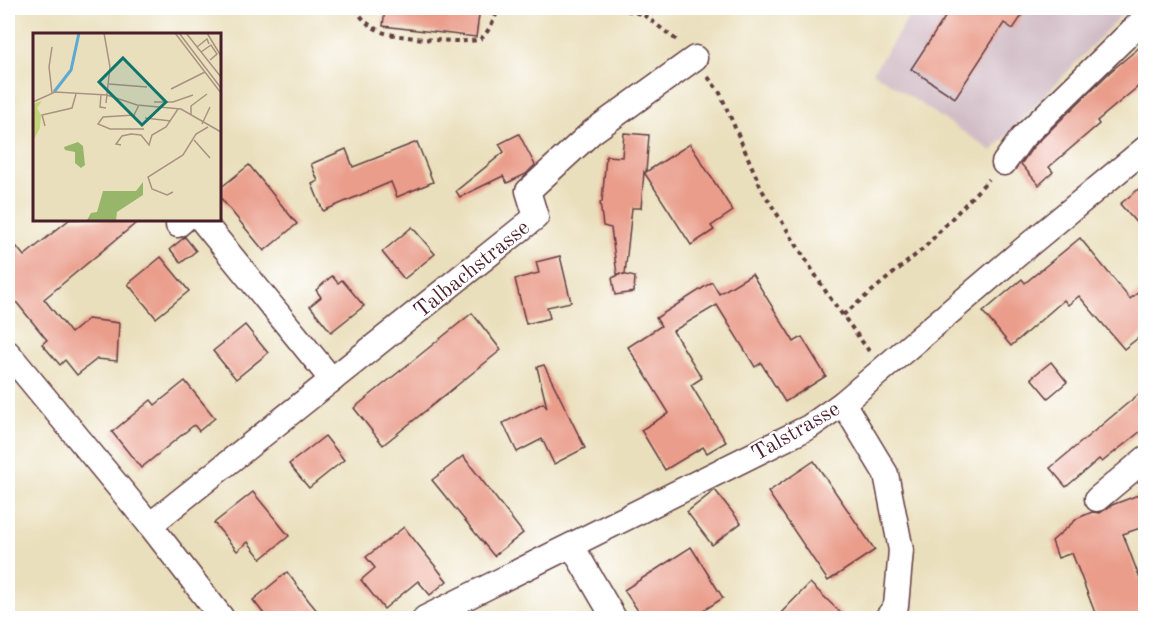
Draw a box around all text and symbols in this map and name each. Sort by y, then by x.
inset map [33,33,220,220]
street label: Talbachstrasse [410,217,534,323]
street label: Talstrasse [748,398,844,466]

